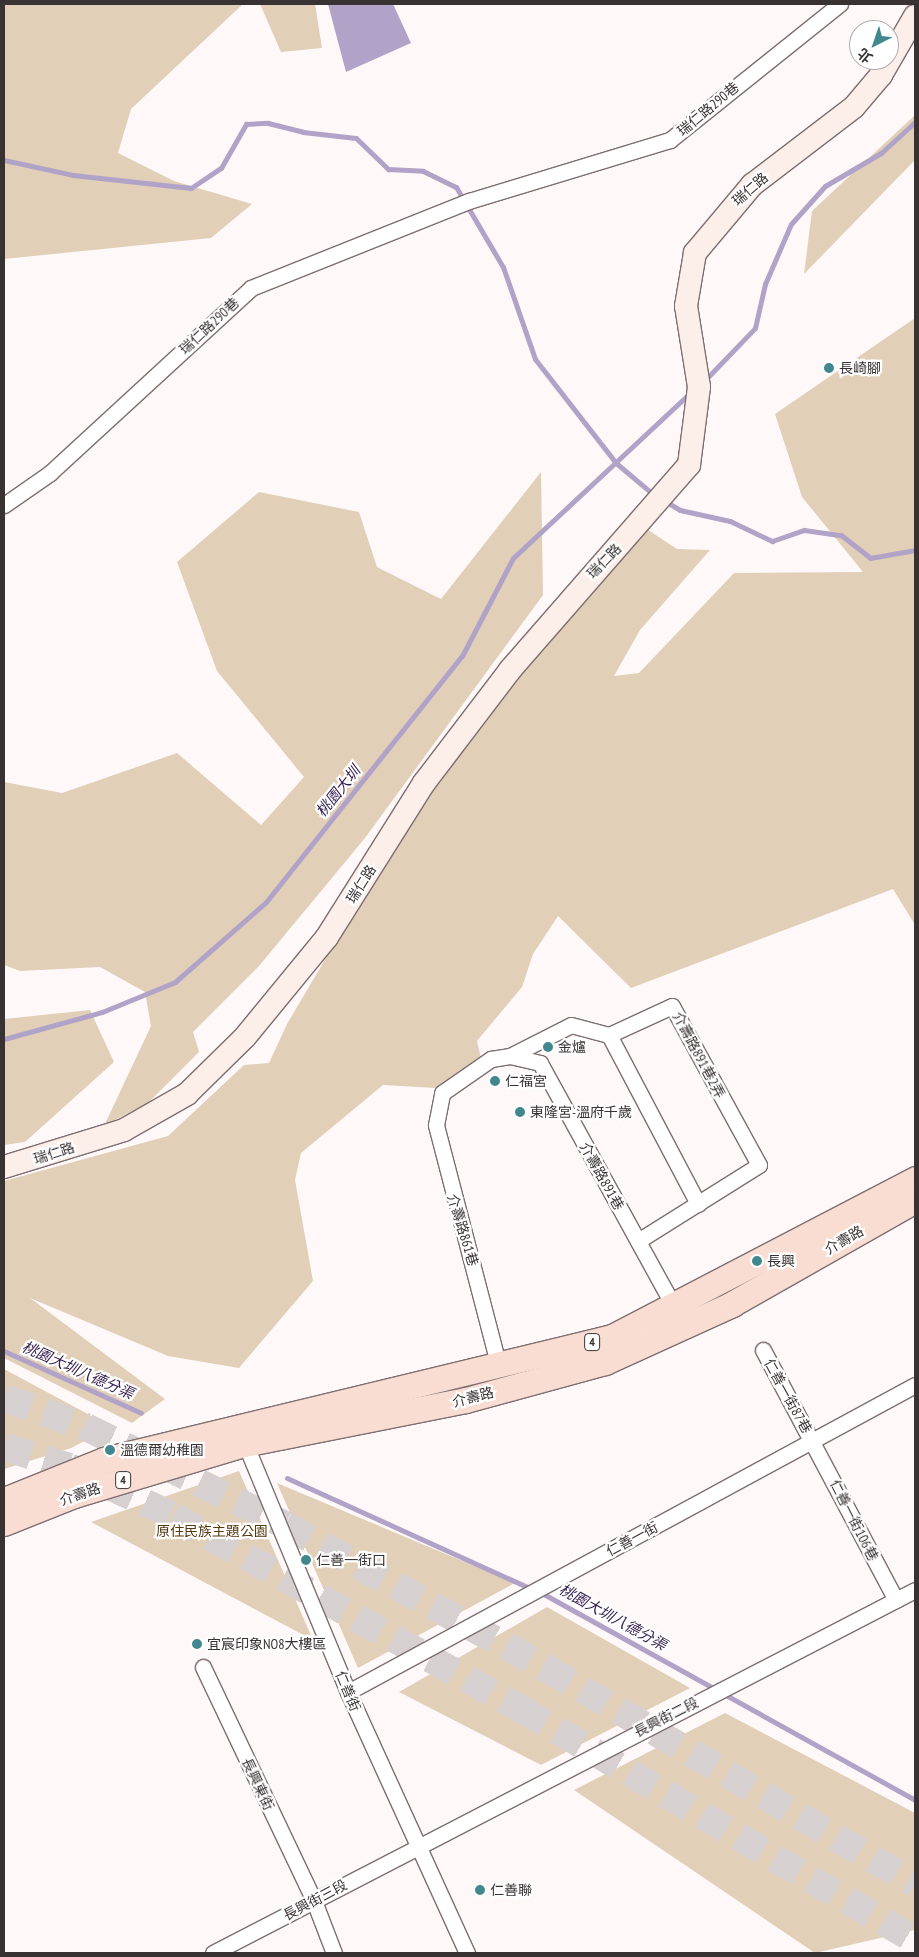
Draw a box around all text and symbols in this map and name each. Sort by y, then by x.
north arrow [849,20,899,70]
text: 北 [854,44,876,67]
street label: 瑞仁路290巷 [674,78,742,140]
street label: 瑞仁路 [729,169,771,209]
street label: 瑞仁路290巷 [176,294,242,358]
place label: 長崎腳 [839,360,881,376]
marker: 長崎腳 [823,362,835,374]
street label: 瑞仁路 [583,540,625,582]
water label: 桃園大圳 [312,762,364,820]
street label: 瑞仁路 [343,862,379,906]
street label: 介壽路891巷2弄 [669,1009,729,1101]
place label: 金爐 [558,1039,586,1055]
marker: 金爐 [542,1041,554,1053]
place label: 仁福宮 [505,1073,547,1089]
marker: 仁福宮 [489,1075,501,1087]
place label: 東隆宮-溫府千歲 [530,1104,632,1120]
marker: 東隆宮-溫府千歲 [514,1106,526,1118]
street label: 瑞仁路 [31,1139,77,1167]
street label: 介壽路891巷 [576,1139,628,1213]
street label: 介壽路861巷 [444,1192,482,1268]
street label: 介壽路 [822,1222,866,1258]
place label: 長興 [767,1253,795,1269]
marker: 長興 [751,1255,763,1267]
road number: 4 [583,1332,601,1351]
water label: 桃園大圳八德分渠 [20,1337,136,1403]
street label: 仁善一街87巷 [761,1356,815,1436]
street label: 介壽路 [451,1384,495,1410]
place label: 溫德爾幼稚園 [120,1442,204,1458]
marker: 溫德爾幼稚園 [104,1444,116,1456]
road number: 4 [114,1470,132,1490]
street label: 仁善一街106巷 [826,1477,882,1563]
street label: 介壽路 [57,1479,103,1509]
street label: 仁善一街 [603,1518,661,1560]
park label: 原住民族主題公園 [156,1523,268,1539]
place label: 仁善一街口 [316,1552,386,1568]
marker: 仁善一街口 [300,1554,312,1566]
water label: 桃園大圳八德分渠 [556,1580,670,1654]
place label: 宜宸印象NO8大樓區 [207,1636,327,1652]
marker: 宜宸印象NO8大樓區 [191,1638,203,1650]
street label: 仁善街 [332,1668,364,1714]
street label: 長興街二段 [631,1694,701,1740]
street label: 長興東街 [239,1755,277,1813]
street label: 長興街三段 [280,1876,350,1924]
place label: 仁善聯 [490,1882,532,1898]
marker: 仁善聯 [474,1884,486,1896]

